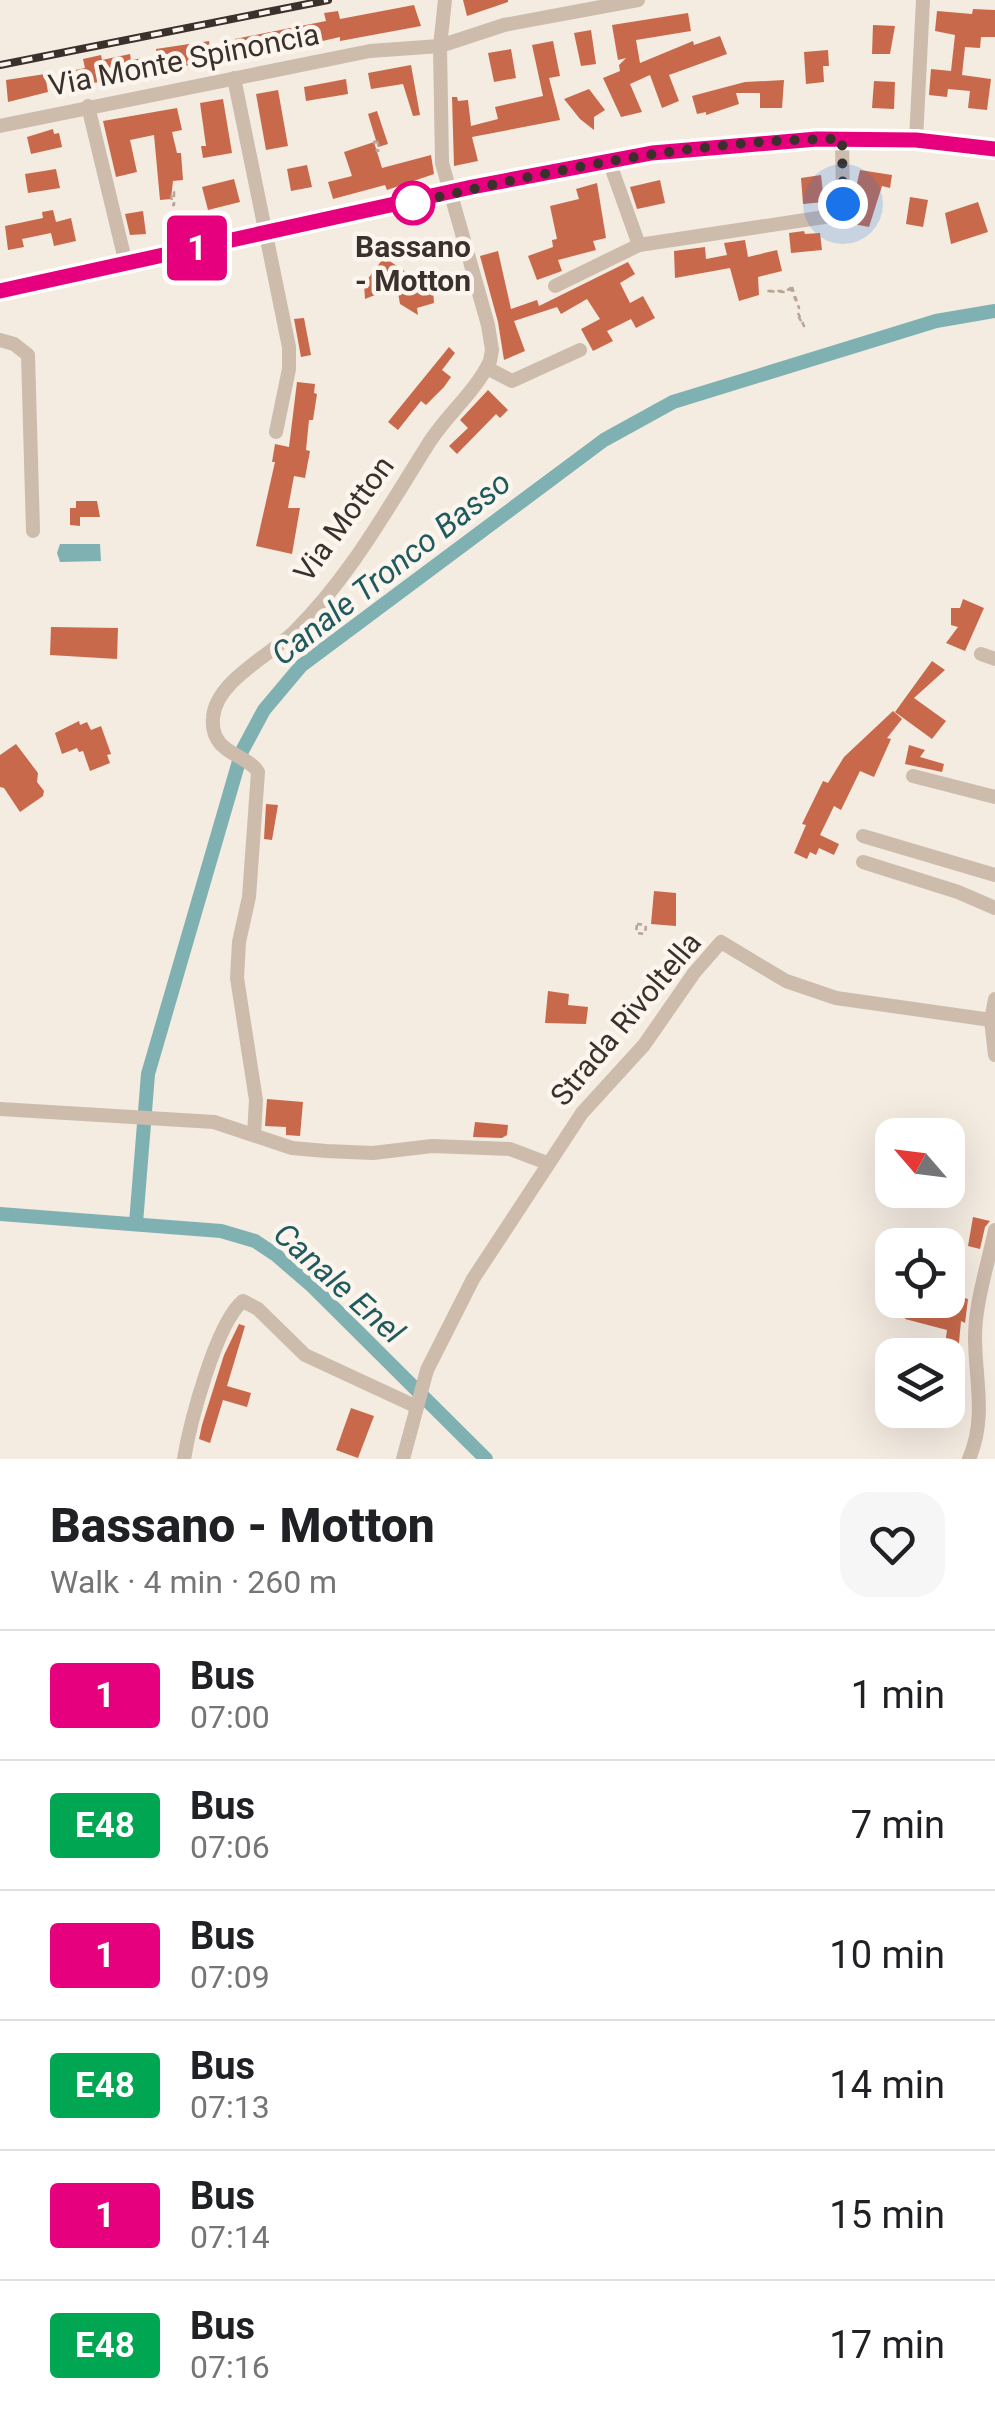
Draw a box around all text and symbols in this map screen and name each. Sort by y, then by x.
street label: Via Monte Spinoncia [46,16,322,103]
your location [818,179,868,229]
marker: Bassano - Motton [392,182,434,224]
line badge: 1 [164,216,230,280]
text: 1 [187,228,207,269]
place label: Bassano - Motton [355,229,471,298]
street label: Via Motton [286,449,401,588]
water label: Canale Tronco Basso [264,463,518,673]
street label: Strada Rivoltella [543,925,708,1112]
north arrow [875,1118,965,1208]
map controls [875,1118,965,1428]
water label: Canale Enel [266,1215,412,1352]
button: locate [875,1228,965,1318]
button: layers [875,1338,965,1428]
button: heart [840,1492,945,1597]
text: Bassano - Motton [50,1497,435,1554]
text: Walk · 4 min · 260 m [50,1563,337,1601]
text: Bus [190,1654,255,1698]
text: 1 min [851,1673,945,1717]
text: 1 [95,1675,115,1716]
text: 07:00 [190,1698,270,1736]
text: Bus [190,1784,255,1828]
text: 7 min [851,1803,945,1847]
text: E48 [75,1805,135,1846]
text: 07:06 [190,1828,270,1866]
text: Bus [190,1914,255,1958]
text: 10 min [829,1933,945,1977]
text: 1 [95,1935,115,1976]
text: 07:09 [190,1958,270,1996]
text: Bus [190,2044,255,2088]
text: 14 min [829,2063,945,2107]
text: E48 [75,2065,135,2106]
text: 07:13 [190,2088,270,2126]
text: Bus [190,2174,255,2218]
text: 15 min [829,2193,945,2237]
text: 1 [95,2195,115,2236]
text: 07:14 [190,2218,270,2256]
text: Bus [190,2304,255,2348]
text: 17 min [829,2323,945,2367]
text: E48 [75,2325,135,2366]
text: 07:16 [190,2348,270,2386]

